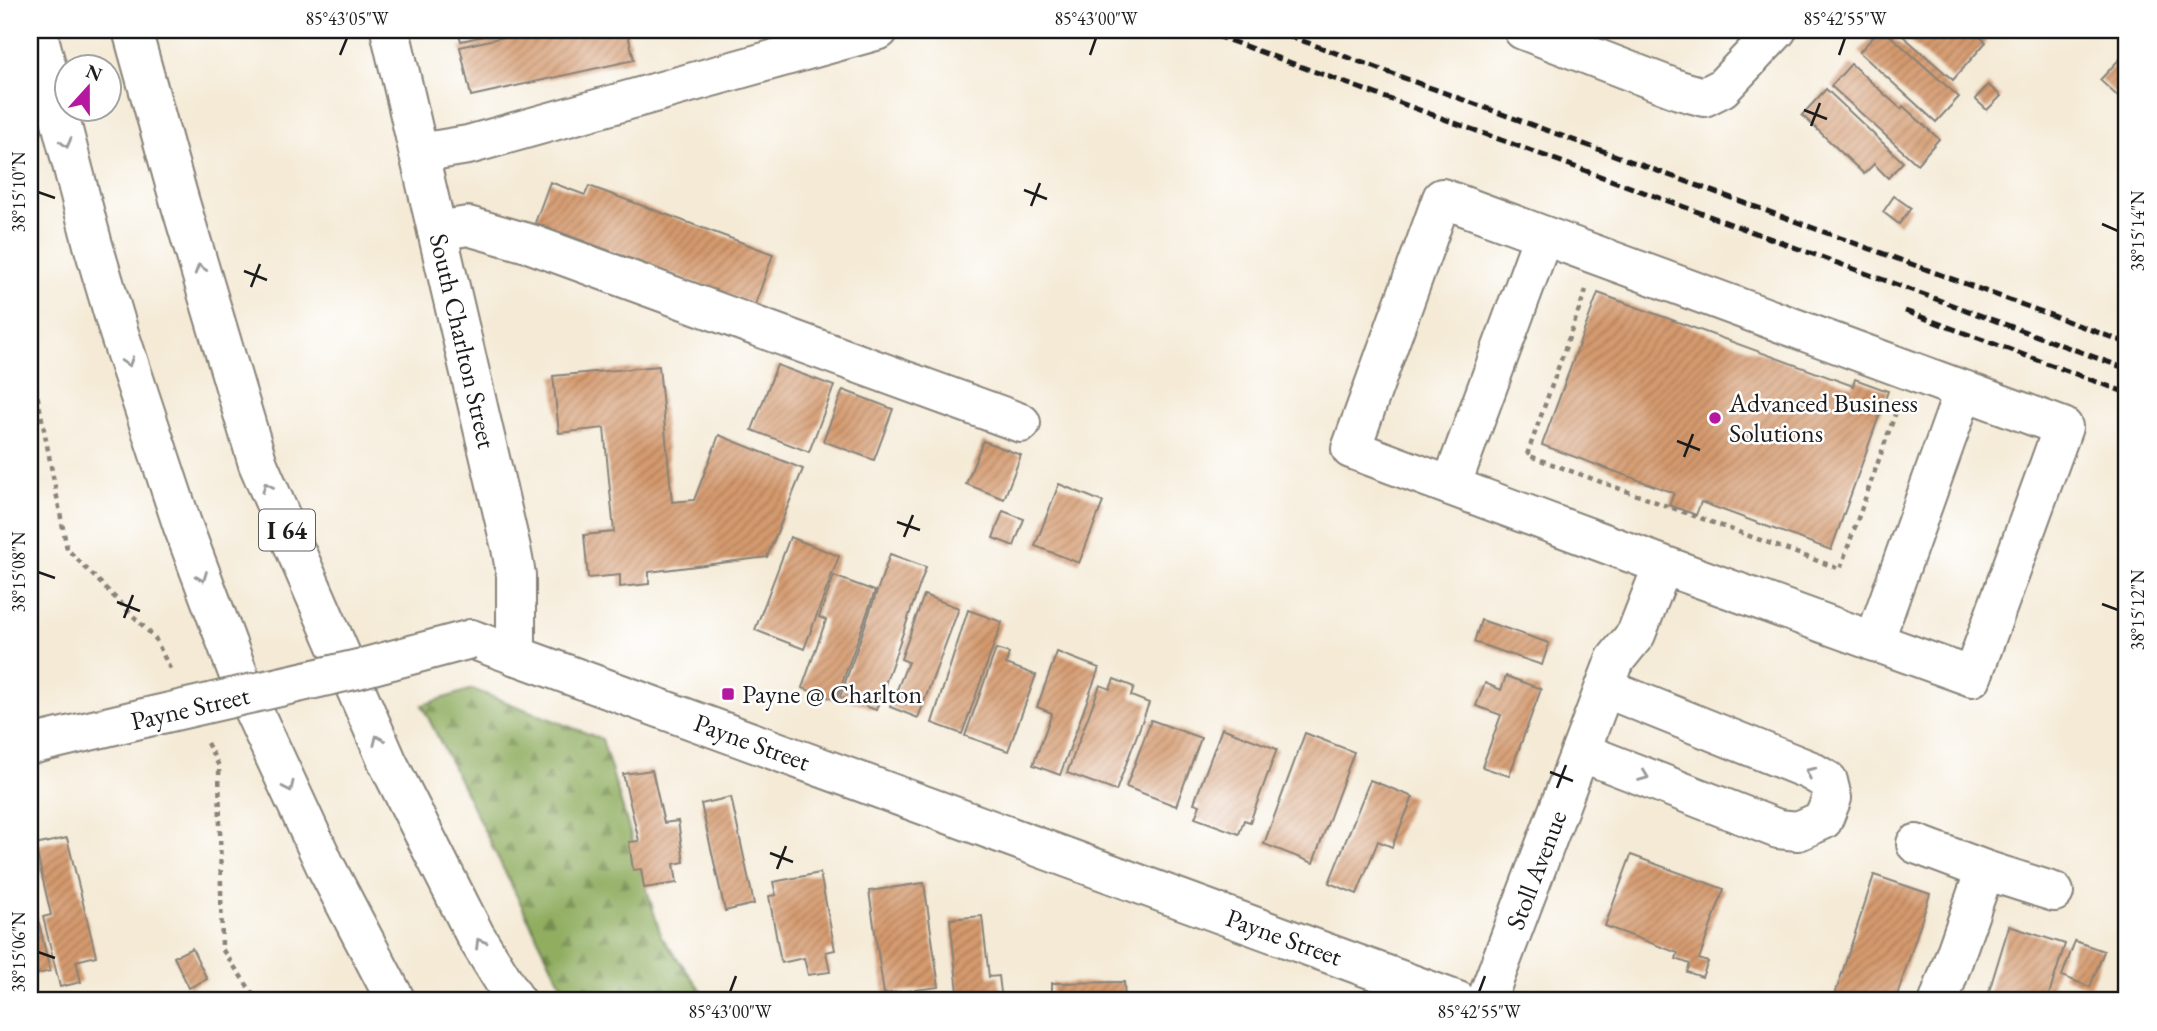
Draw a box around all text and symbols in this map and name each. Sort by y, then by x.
text: 85°43'05"W [305,7,389,30]
text: 85°43'00"W [1054,7,1138,30]
text: 85°42'55"W [1803,7,1887,30]
north arrow [52,52,122,122]
text: N [82,58,106,87]
one-way arrow [58,137,73,149]
text: 38°15'10"N [7,151,30,232]
text: 38°15'14"N [2126,190,2149,271]
street label: South Charlton Street [422,230,504,452]
one-way arrow [193,264,208,276]
one-way arrow [120,356,135,368]
place label: Advanced Business Solutions [1728,386,1918,450]
marker: Advanced Business Solutions [1707,410,1723,426]
one-way arrow [262,481,276,493]
road number: I 64 [259,509,315,550]
text: 38°15'08"N [7,531,30,612]
text: 38°15'12"N [2126,569,2149,650]
one-way arrow [194,571,208,583]
place label: Payne @ Charlton [742,677,922,711]
street label: Payne Street [127,678,253,738]
marker: Payne @ Charlton [720,686,736,702]
street label: Payne Street [689,705,815,779]
one-way arrow [372,735,386,747]
one-way arrow [1805,767,1818,780]
one-way arrow [1638,768,1650,782]
one-way arrow [281,780,295,792]
street label: Stoll Avenue [1498,806,1574,934]
street label: Payne Street [1221,900,1347,974]
text: 38°15'06"N [7,911,30,992]
one-way arrow [476,938,489,951]
text: 85°43'00"W [688,1000,772,1023]
text: 85°42'55"W [1437,1000,1521,1023]

